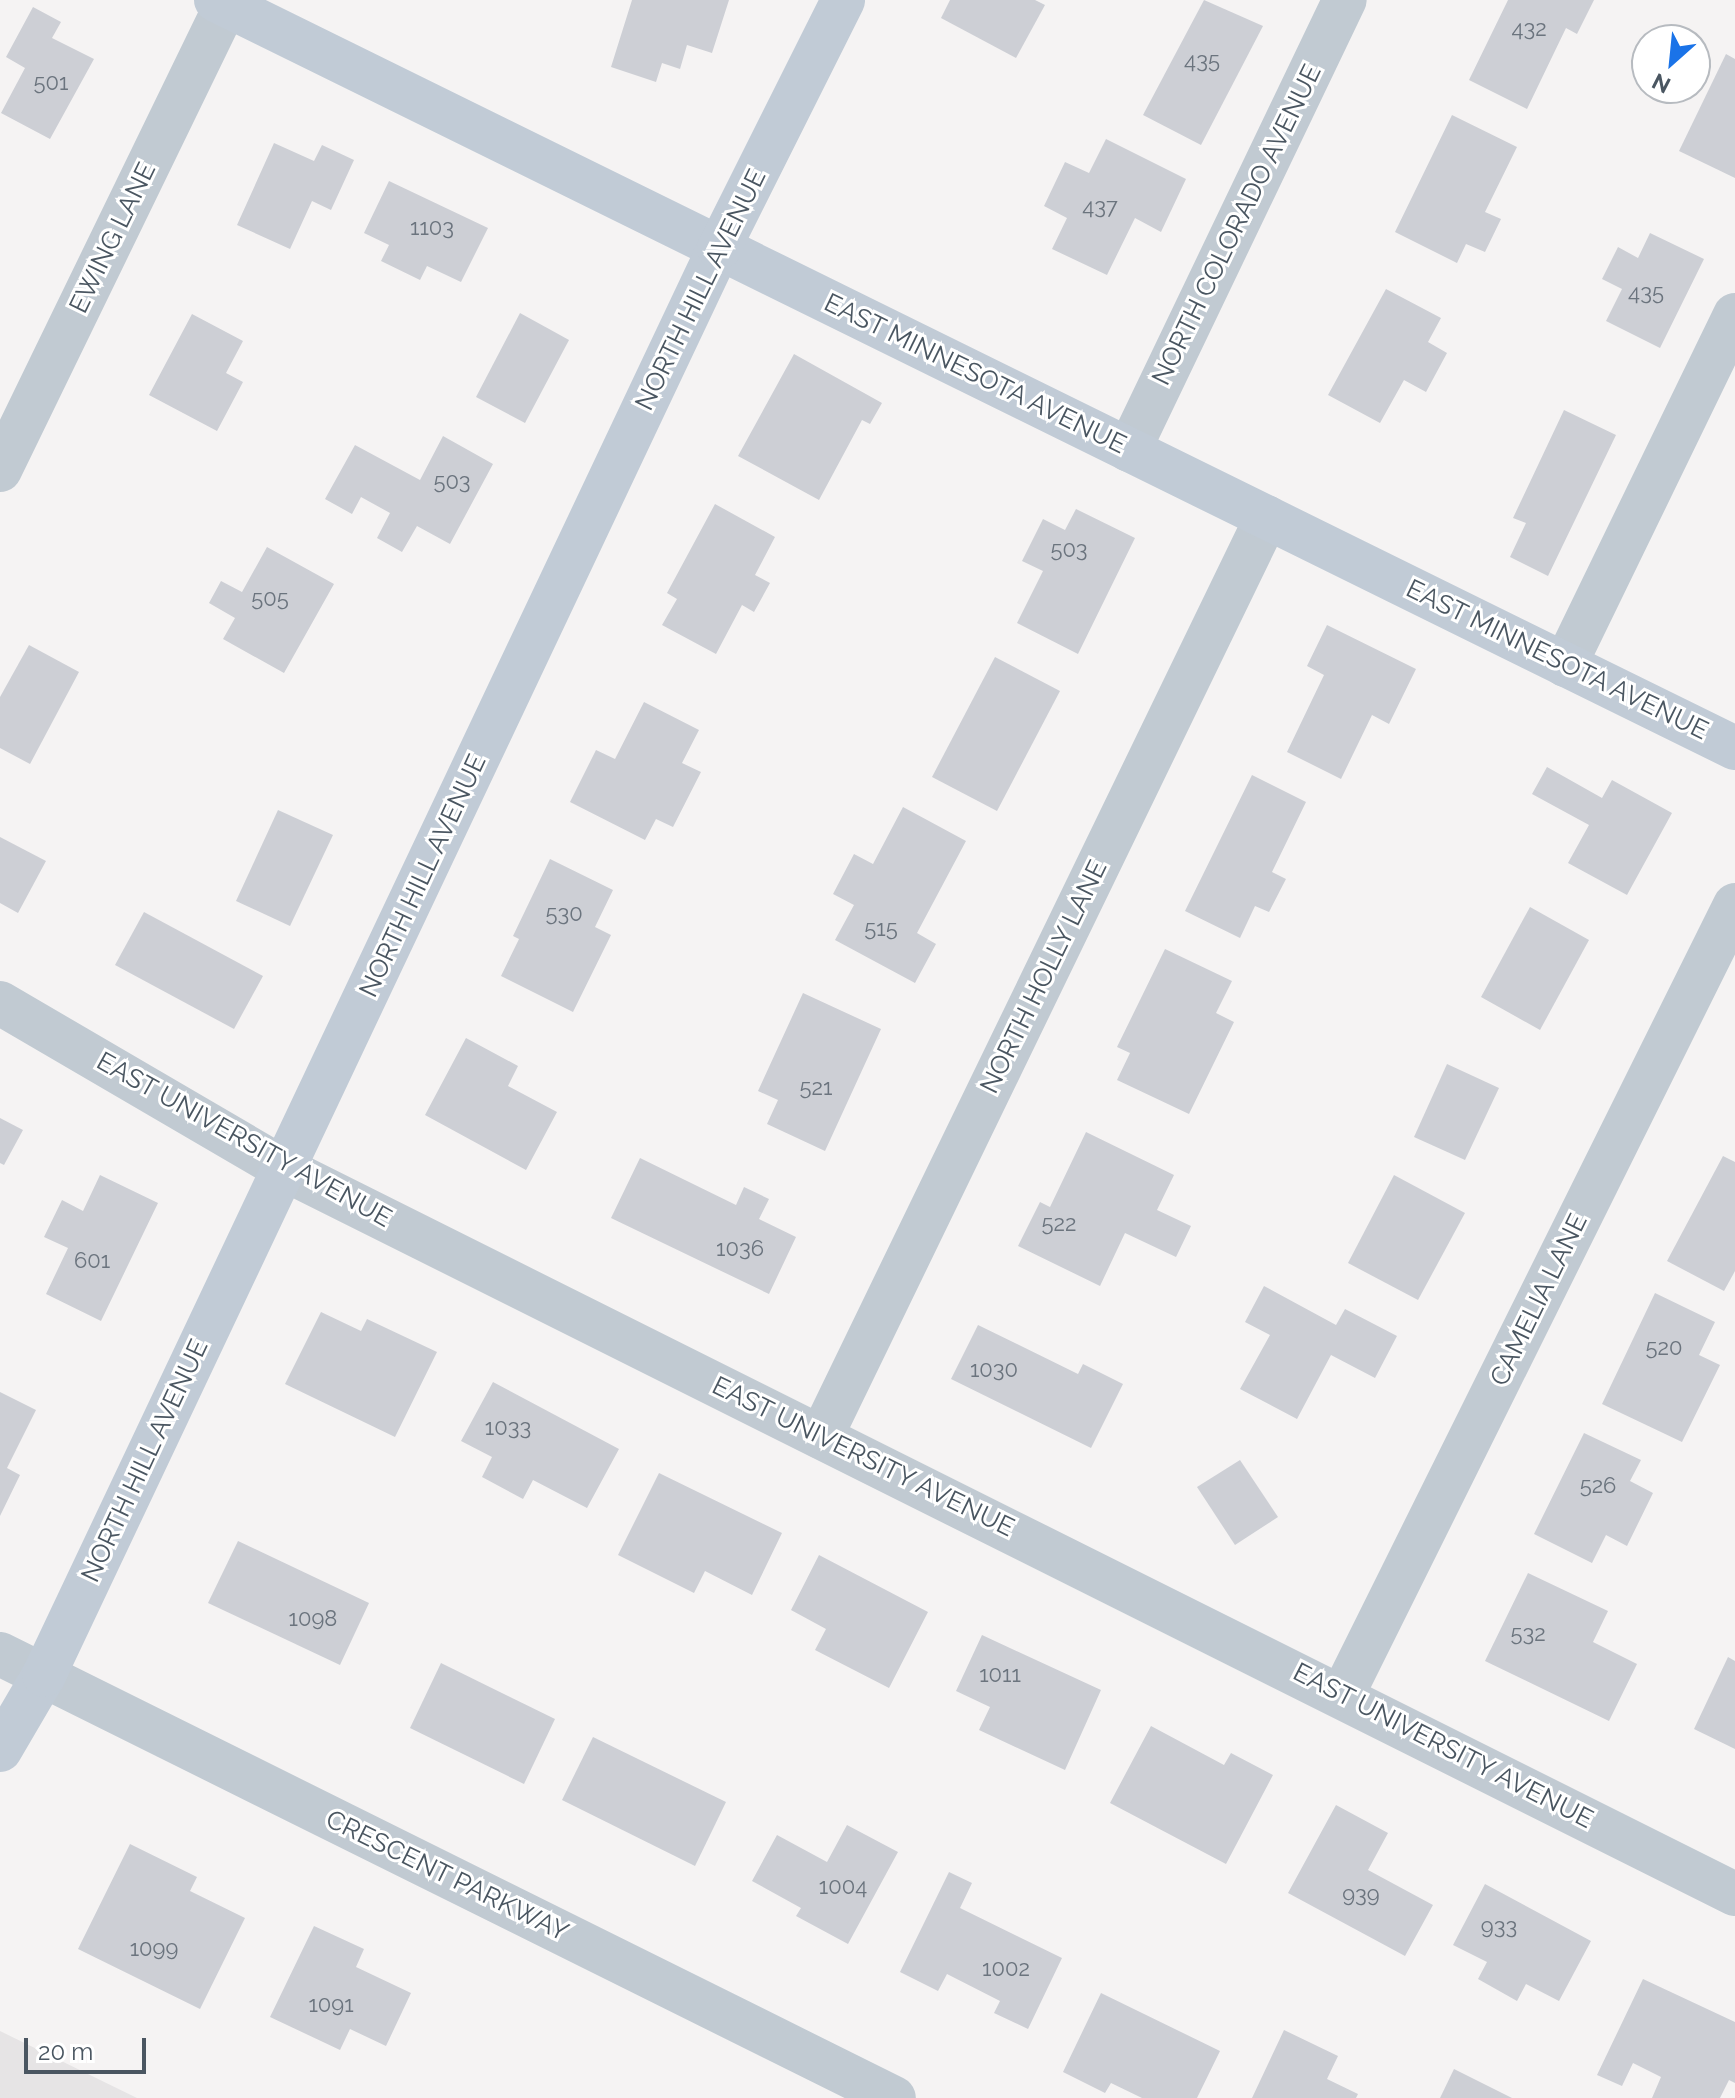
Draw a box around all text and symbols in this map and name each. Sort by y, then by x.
house number: 432 [1511,16,1547,42]
north arrow [1631,24,1711,104]
house number: 435 [1184,48,1220,74]
street label: NORTH COLORADO AVENUE [1146,59,1328,391]
text: N [1648,68,1674,99]
house number: 501 [34,70,68,96]
street label: EWING LANE [63,158,163,318]
street label: NORTH HILL AVENUE [629,164,773,416]
house number: 437 [1082,194,1118,220]
house number: 1103 [410,215,454,241]
house number: 435 [1628,280,1664,306]
street label: EAST MINNESOTA AVENUE [818,287,1132,461]
house number: 503 [433,469,471,495]
house number: 503 [1050,537,1088,563]
street label: EAST MINNESOTA AVENUE [1400,573,1714,747]
house number: 505 [251,586,289,612]
street label: NORTH HILL AVENUE [353,749,493,1003]
street label: NORTH HOLLY LANE [974,855,1114,1099]
house number: 530 [545,901,583,927]
house number: 515 [864,916,898,942]
street label: EAST UNIVERSITY AVENUE [90,1045,398,1235]
house number: 521 [800,1075,832,1101]
street label: CAMELIA LANE [1484,1209,1594,1391]
house number: 522 [1042,1211,1076,1237]
house number: 1036 [716,1236,764,1262]
house number: 601 [74,1248,110,1274]
street label: NORTH HILL AVENUE [75,1334,215,1588]
house number: 520 [1646,1335,1682,1361]
house number: 1030 [970,1357,1018,1383]
street label: EAST UNIVERSITY AVENUE [706,1370,1020,1544]
house number: 1033 [485,1415,531,1441]
house number: 526 [1580,1473,1616,1499]
house number: 1098 [289,1606,337,1632]
house number: 532 [1510,1621,1546,1647]
street label: EAST UNIVERSITY AVENUE [1287,1656,1599,1836]
house number: 1011 [979,1662,1021,1688]
street label: CRESCENT PARKWAY [320,1804,574,1948]
house number: 1004 [819,1874,867,1900]
house number: 939 [1342,1882,1380,1908]
house number: 933 [1481,1914,1517,1940]
house number: 1099 [130,1936,178,1962]
house number: 1002 [982,1956,1030,1982]
house number: 1091 [308,1992,354,2018]
scale bar [28,2022,150,2072]
text: 20 m [38,2037,93,2066]

